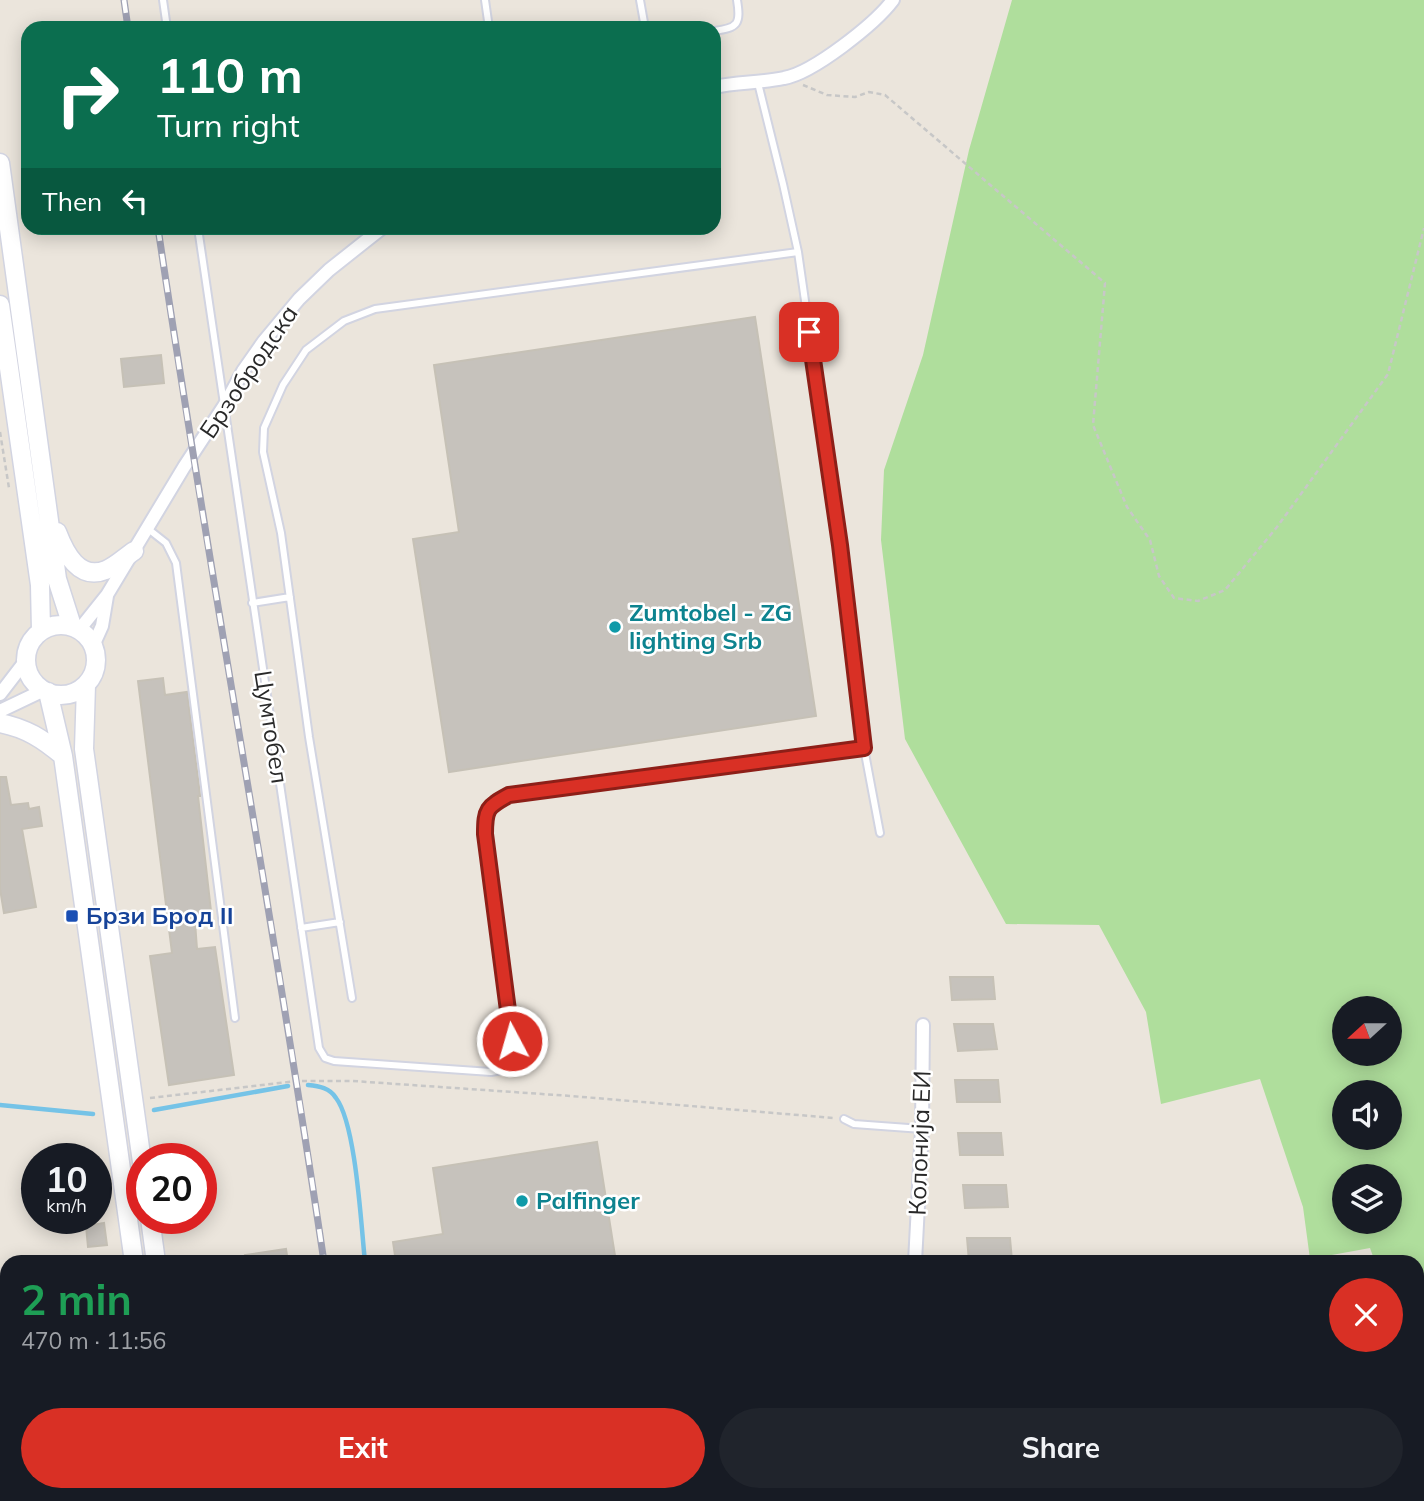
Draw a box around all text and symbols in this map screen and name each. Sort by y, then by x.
text: 110 m [157,44,303,105]
icon: right [42,49,133,140]
text: Turn right [157,105,300,145]
icon: left [116,182,154,220]
text: Then [42,185,102,218]
street label: Брзобродска [193,299,304,444]
pin [779,302,839,362]
icon: arrive [790,313,828,351]
place label: Zumtobel - ZG lighting Srb [629,597,792,655]
marker: Zumtobel - ZG lighting Srb [607,619,623,635]
street label: Цумтобел [248,668,296,786]
place label: Брзи Брод II [86,900,234,930]
marker: Брзи Брод II [64,908,80,924]
north arrow [1332,996,1402,1066]
map controls [1332,996,1402,1234]
position arrow [475,1004,549,1078]
street label: Колонија ЕИ [901,1070,937,1216]
button: sound [1332,1080,1402,1150]
speed limit sign: 20 [126,1143,217,1234]
text: 10 [45,1157,88,1201]
button: layers [1332,1164,1402,1234]
place label: Palfinger [536,1185,640,1215]
marker: Palfinger [514,1193,530,1209]
text: km/h [46,1194,87,1217]
text: 2 min [21,1273,132,1326]
button: close [1329,1278,1403,1352]
text: 470 m · 11:56 [21,1326,166,1355]
button: Exit [21,1408,705,1488]
button: Share [719,1408,1403,1488]

